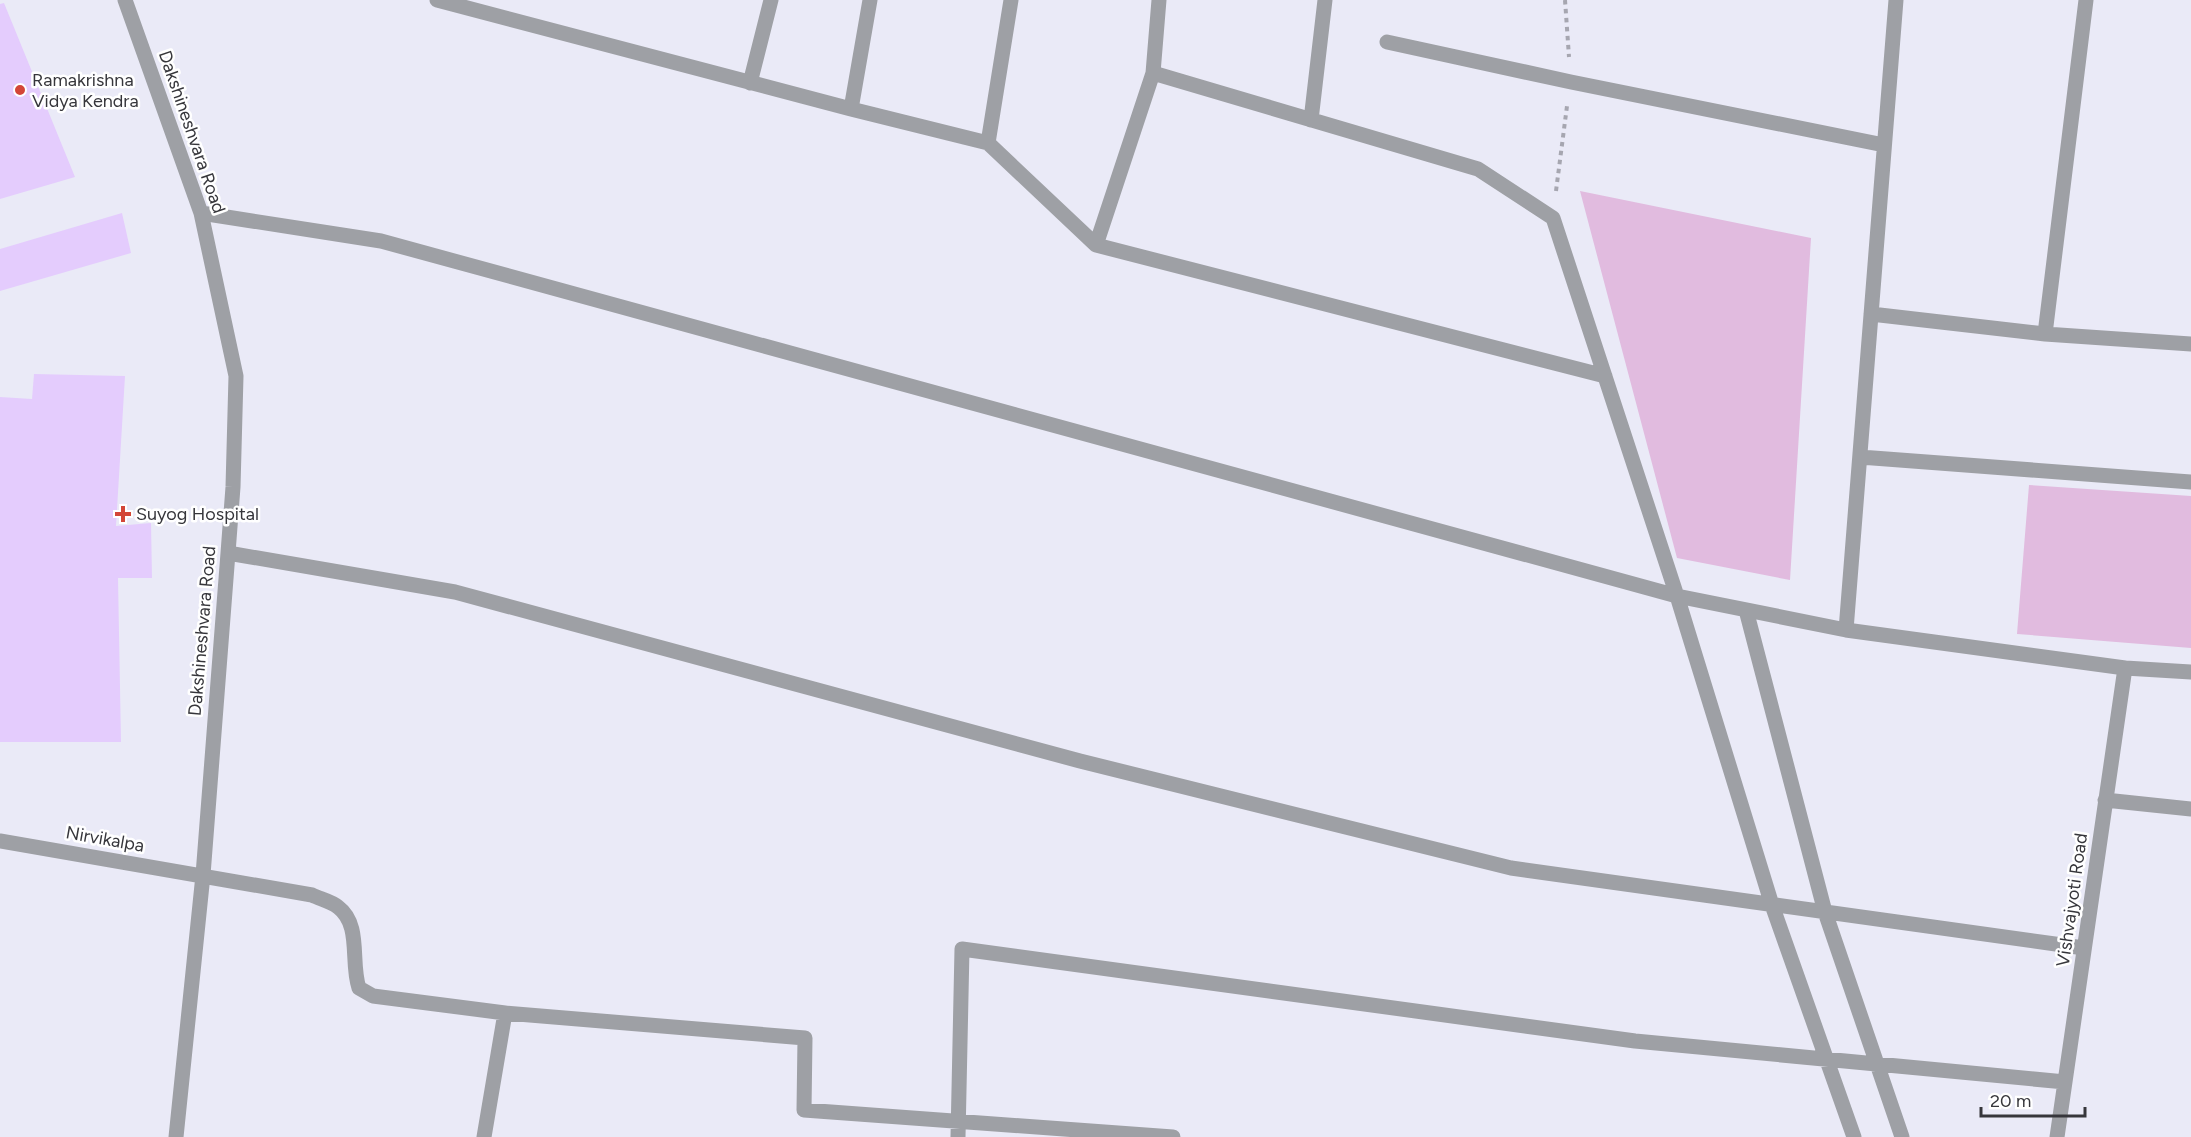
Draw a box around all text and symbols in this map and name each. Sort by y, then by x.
street label: Dakshineshvara Road [154,48,230,216]
place label: Ramakrishna Vidya Kendra [32,69,139,112]
marker: Ramakrishna Vidya Kendra [13,83,27,97]
place label: Suyog Hospital [136,503,259,525]
marker: Suyog Hospital [114,505,132,523]
street label: Dakshineshvara Road [184,545,220,717]
street label: Nirvikalpa [64,821,146,857]
street label: Vishvajyoti Road [2052,832,2092,968]
scale bar [1981,1080,2084,1118]
text: 20 m [1990,1090,2031,1112]

